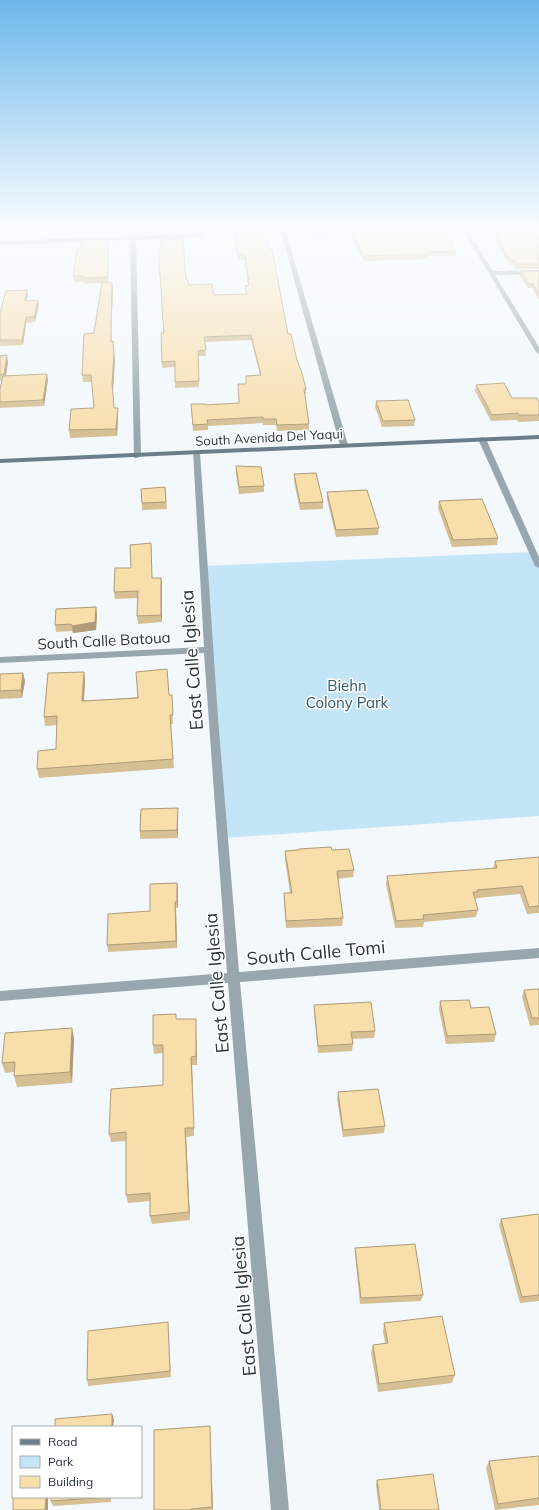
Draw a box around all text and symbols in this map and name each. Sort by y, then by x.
street label: South Avenida Del Yaqui [195,425,343,449]
street label: East Calle Iglesia [175,589,208,731]
street label: South Calle Batoua [37,628,171,653]
park label: Biehn Colony Park [306,676,389,712]
street label: East Calle Iglesia [199,912,234,1054]
street label: South Calle Tomi [246,935,386,970]
street label: East Calle Iglesia [226,1235,261,1377]
legend [12,1426,142,1498]
text: Road [48,1434,77,1449]
text: Park [48,1454,74,1469]
text: Building [48,1474,93,1489]

